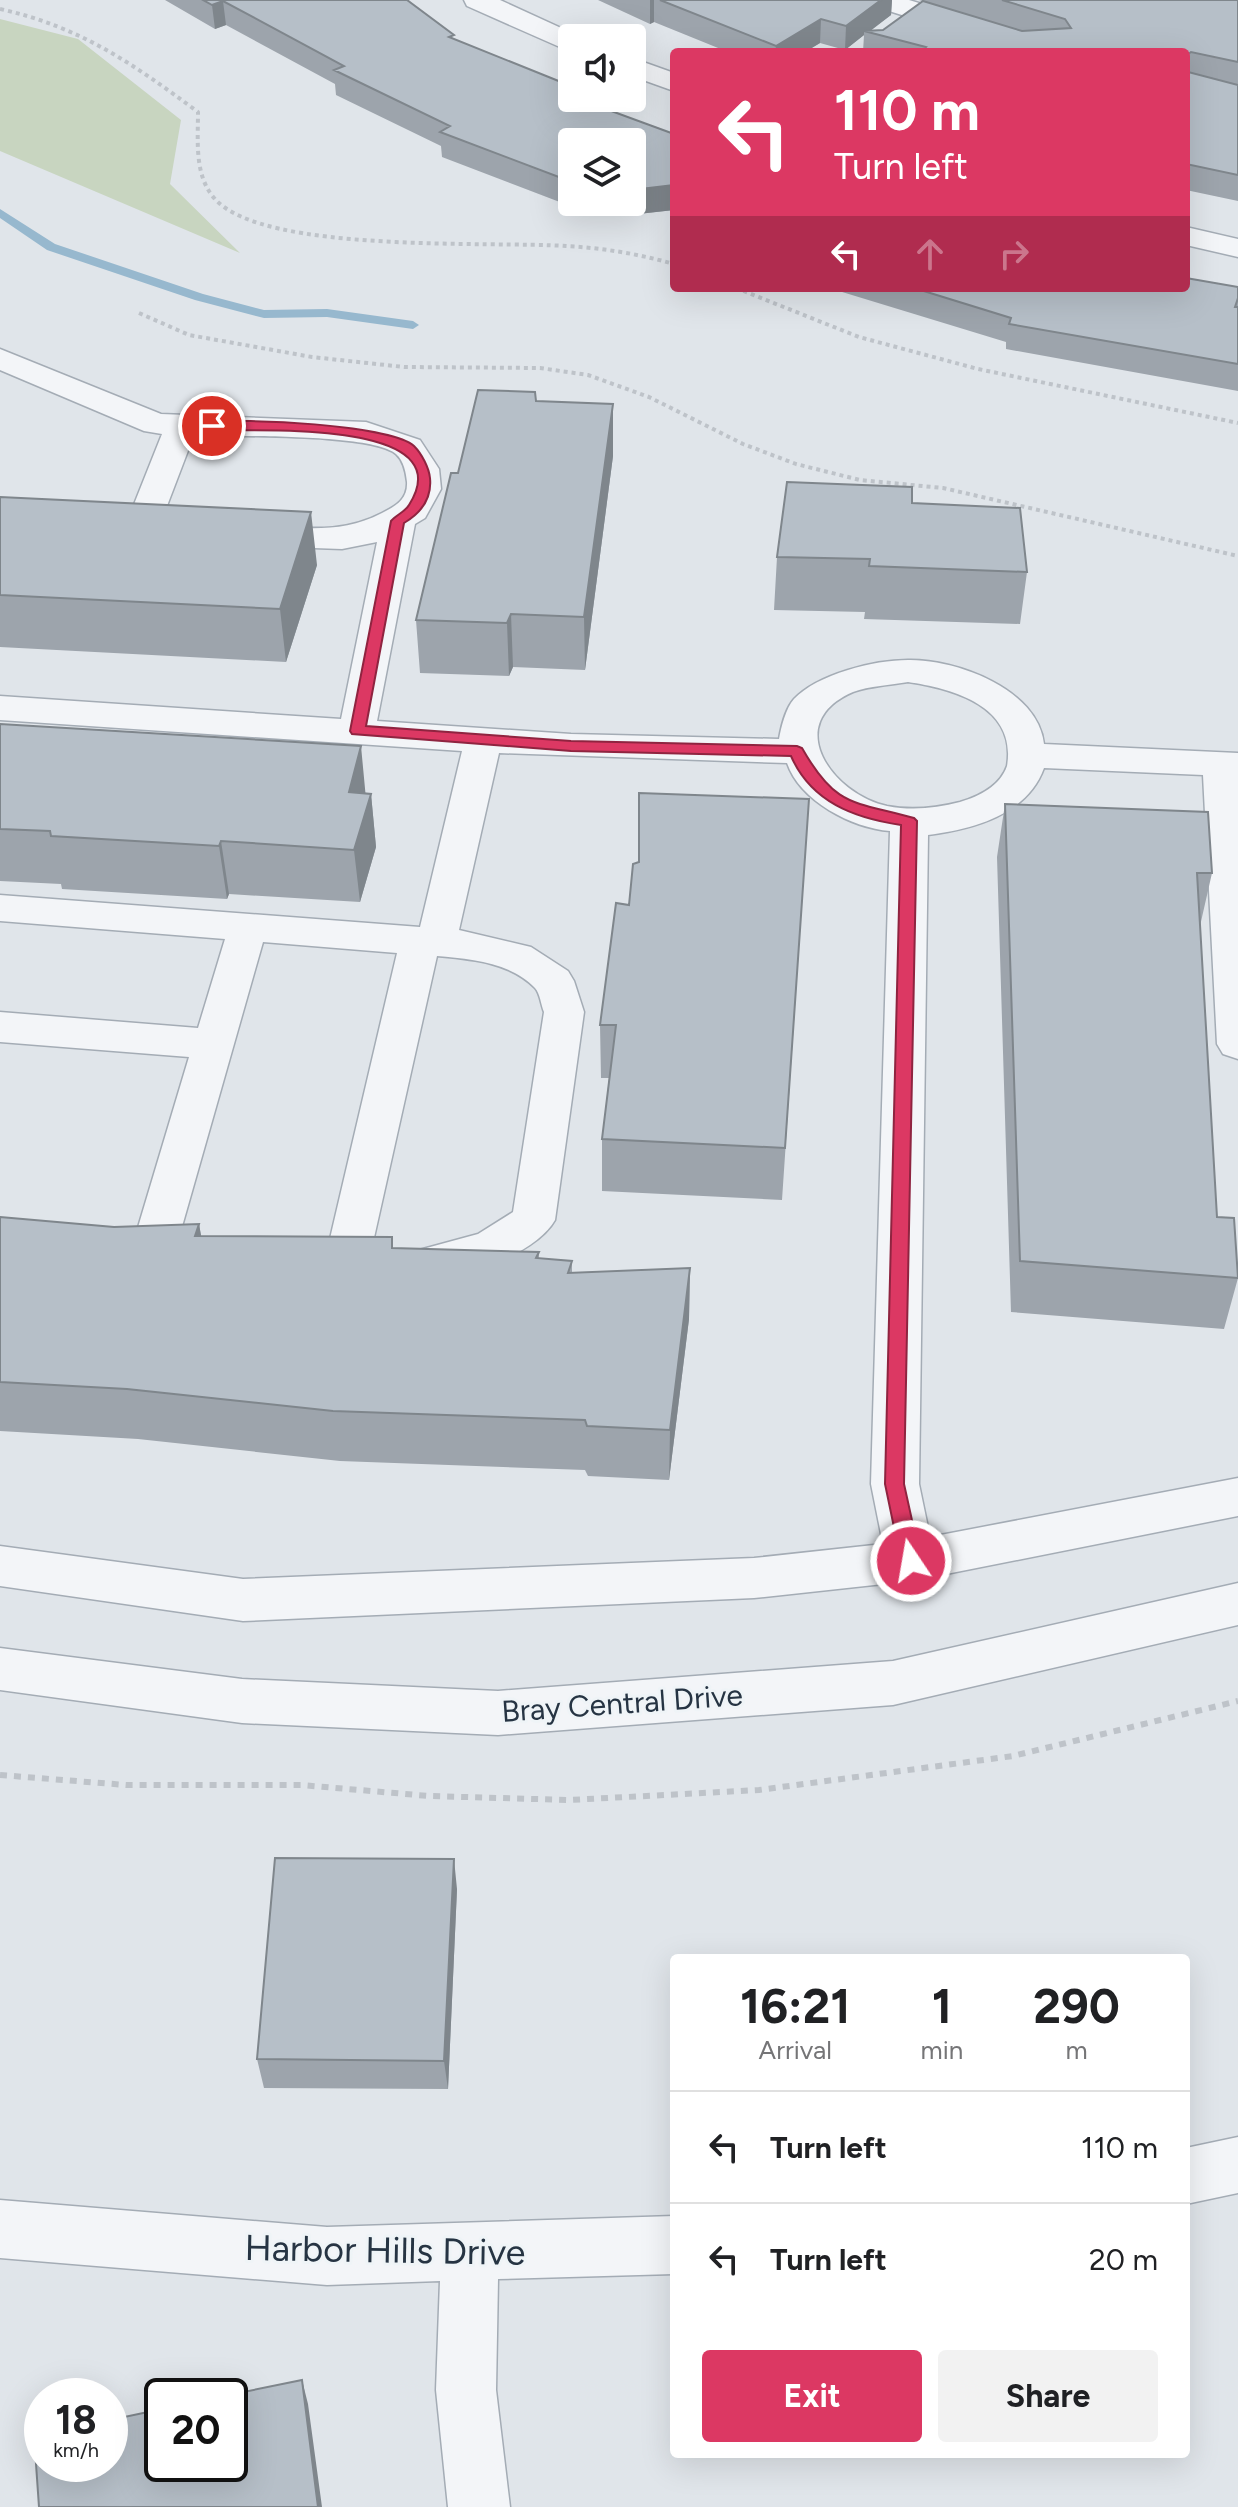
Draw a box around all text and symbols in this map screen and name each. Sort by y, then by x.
map controls [558,24,646,216]
button: sound [558,24,646,112]
text: 110 m [834,77,980,144]
icon: left [702,80,806,184]
button: layers [558,128,646,216]
text: Turn left [834,145,968,188]
icon: left [824,232,868,276]
icon: ahead [908,232,952,276]
icon: right [992,232,1036,276]
pin [178,392,246,460]
icon: arrive [190,404,234,448]
position arrow [869,1519,953,1603]
street label: Bray Central Drive [500,1676,744,1730]
text: 16:21 [740,1977,851,2035]
text: 1 [932,1977,952,2035]
text: 290 [1033,1977,1120,2035]
text: Arrival [759,2034,832,2066]
text: min [921,2034,963,2066]
text: m [1066,2034,1088,2066]
icon: left [702,2125,746,2169]
text: Turn left [770,2129,887,2166]
text: 110 m [1081,2129,1158,2166]
street label: Harbor Hills Drive [244,2226,526,2274]
icon: left [702,2237,746,2281]
text: Turn left [770,2241,887,2278]
text: 20 m [1089,2241,1158,2278]
button: Exit [702,2350,922,2442]
button: Share [938,2350,1158,2442]
speed limit sign: 20 [144,2378,248,2482]
text: 18 [55,2396,97,2444]
text: km/h [53,2438,99,2462]

